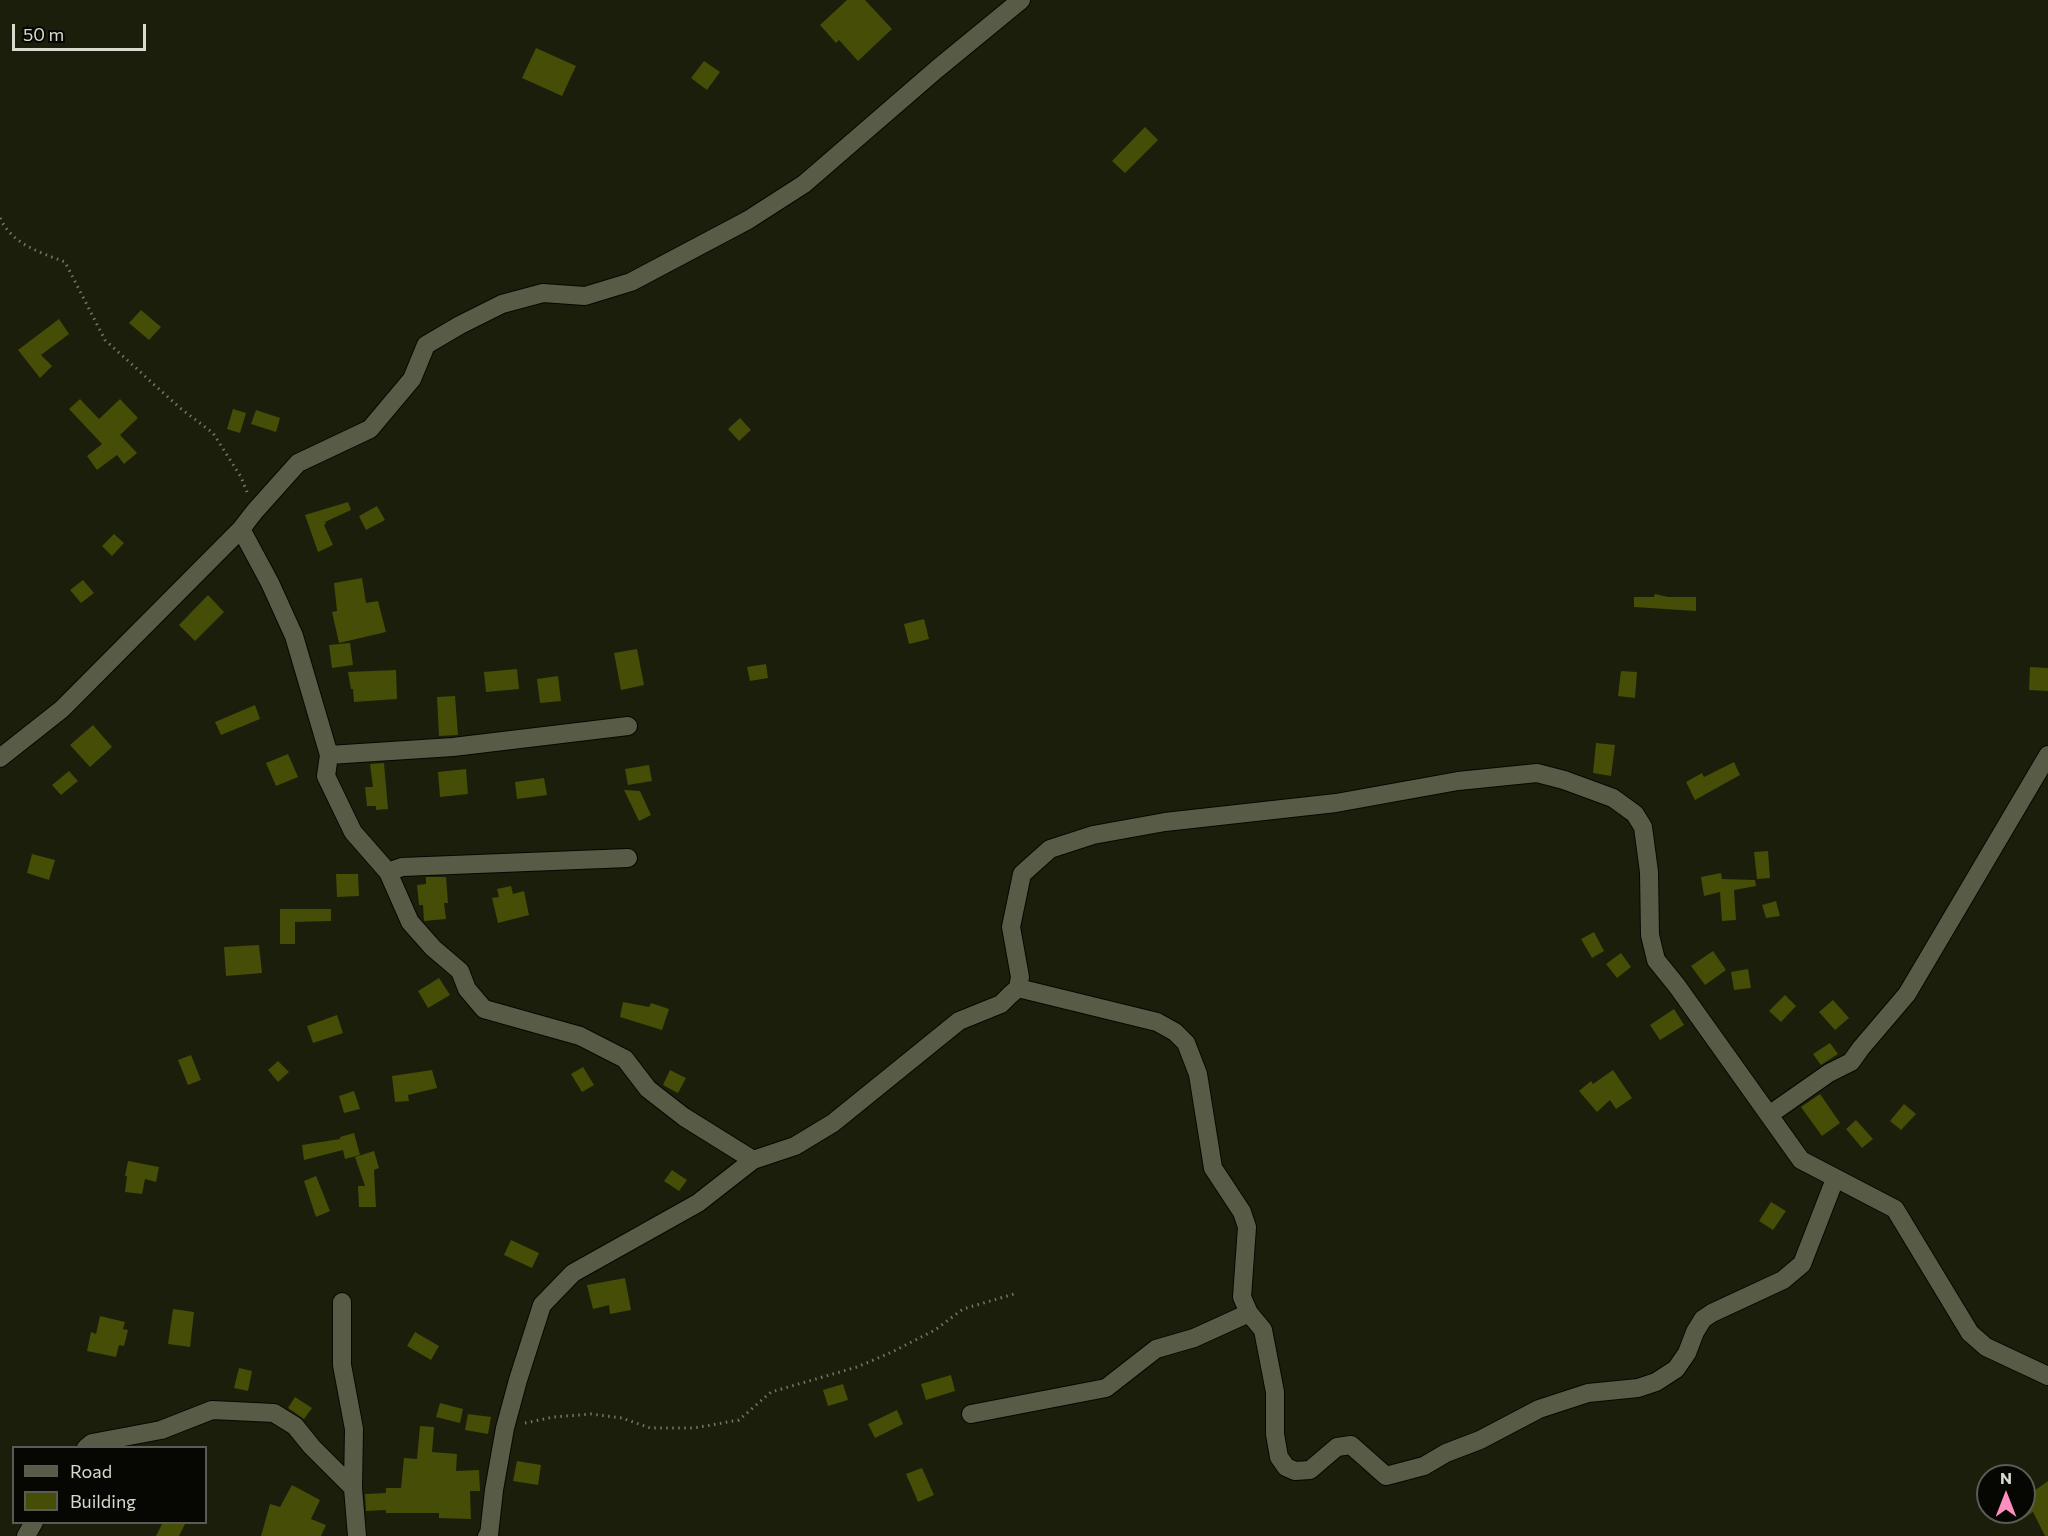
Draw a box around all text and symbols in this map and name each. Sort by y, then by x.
scale bar [15,12,148,50]
text: 50 m [23,23,64,45]
legend [12,1446,207,1524]
text: Road [70,1460,112,1482]
north arrow [1976,1464,2036,1524]
text: N [2000,1468,2012,1487]
text: Building [70,1490,136,1512]

